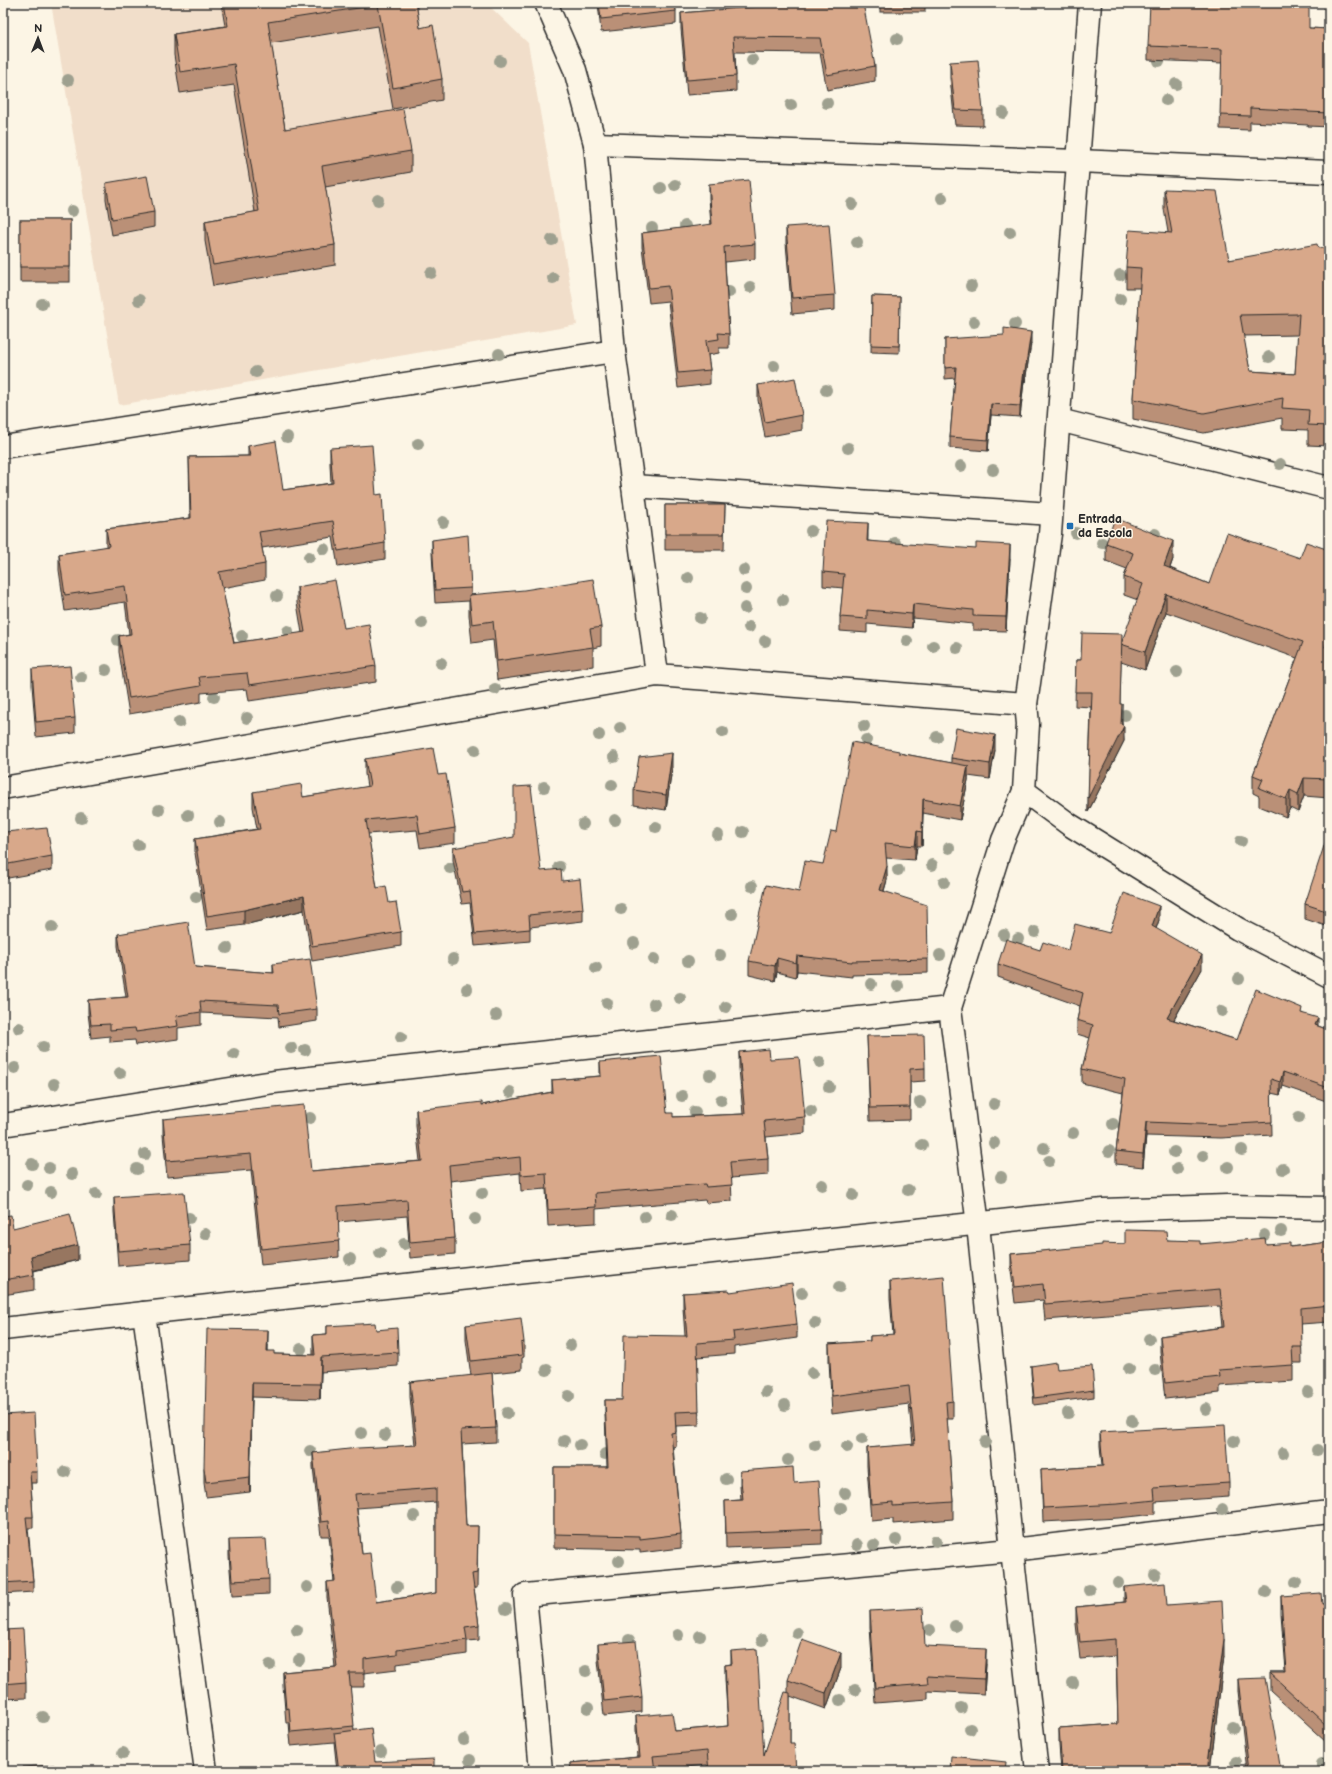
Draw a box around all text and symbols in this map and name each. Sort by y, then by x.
north arrow [18,18,58,58]
text: N [34,22,42,35]
place label: Entrada da Escola [1078,512,1132,541]
marker: Entrada da Escola [1065,521,1075,531]

